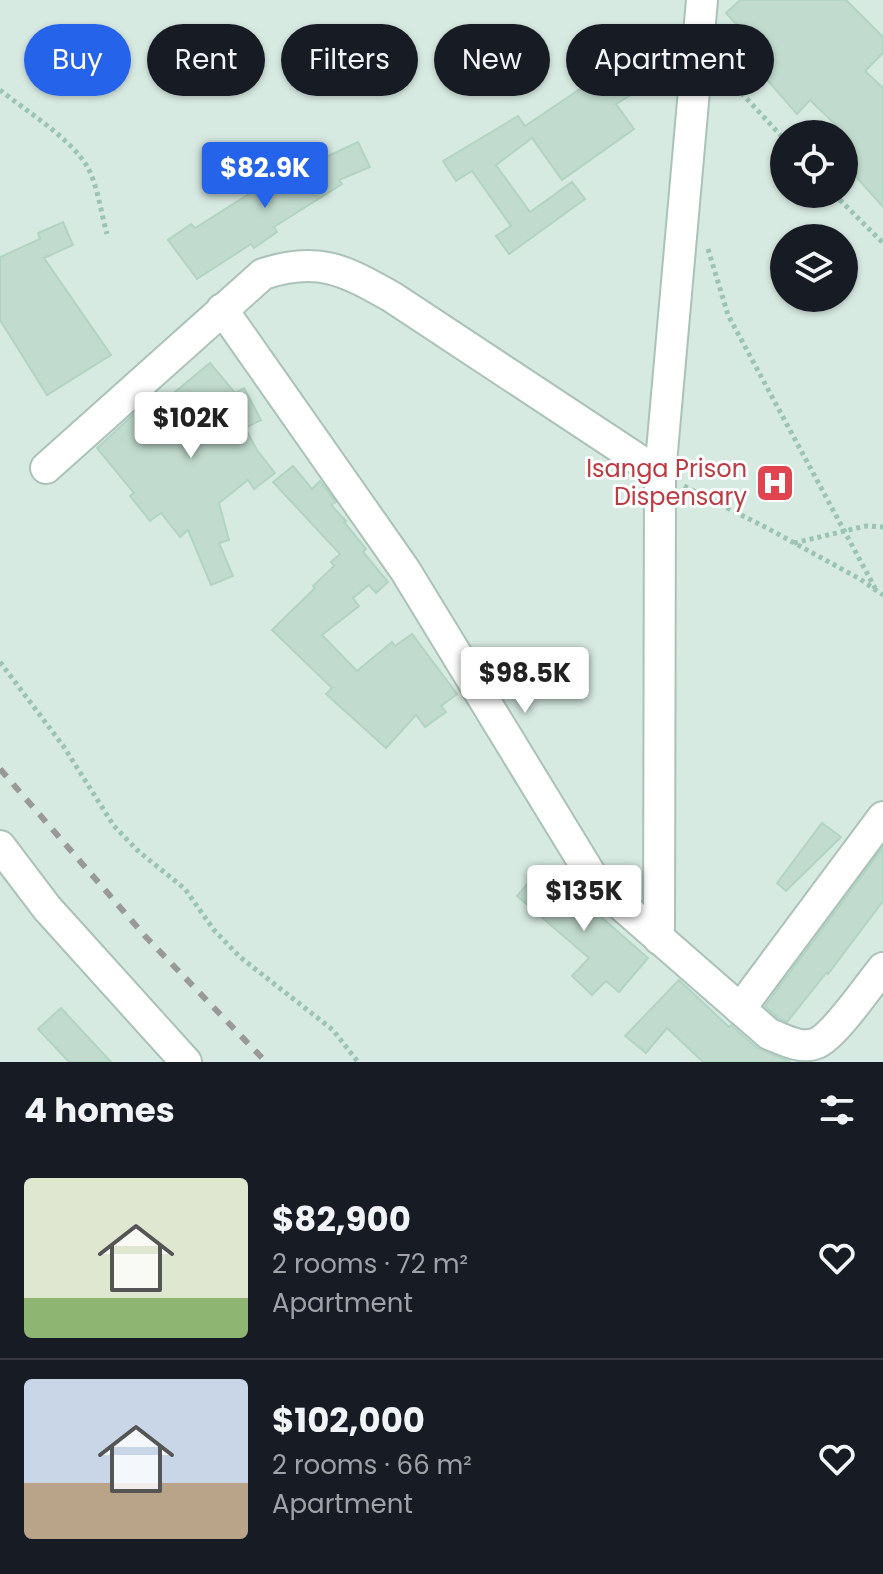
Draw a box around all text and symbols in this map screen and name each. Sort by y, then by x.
chip: Buy [24,24,131,96]
chip: Rent [147,24,265,96]
chip: Filters [281,24,418,96]
chip: New [434,24,550,96]
chip: Apartment [566,24,774,96]
map controls [770,120,858,312]
button: locate [770,120,858,208]
pin: $82.9K [200,142,330,210]
text: $82.9K [220,150,310,186]
button: layers [770,224,858,312]
pin: $102K [135,392,247,460]
text: $102K [153,400,229,436]
place label: Isanga Prison Dispensary [586,452,747,513]
hospital icon: Isanga Prison Dispensary [754,462,796,504]
pin: $98.5K [460,647,590,715]
text: $98.5K [479,655,571,691]
pin: $135K [528,865,640,933]
text: $135K [545,873,623,909]
text: 4 homes [24,1086,175,1134]
icon: filters [815,1088,859,1132]
text: $82,900 [272,1195,411,1243]
icon: home [88,1210,184,1306]
icon: heart [815,1236,859,1280]
text: 2 rooms · 72 m² [272,1246,468,1282]
text: Apartment [272,1285,413,1321]
text: $102,000 [272,1396,425,1444]
icon: home [88,1411,184,1507]
icon: heart [815,1437,859,1481]
text: 2 rooms · 66 m² [272,1447,472,1483]
text: Apartment [272,1486,413,1522]

